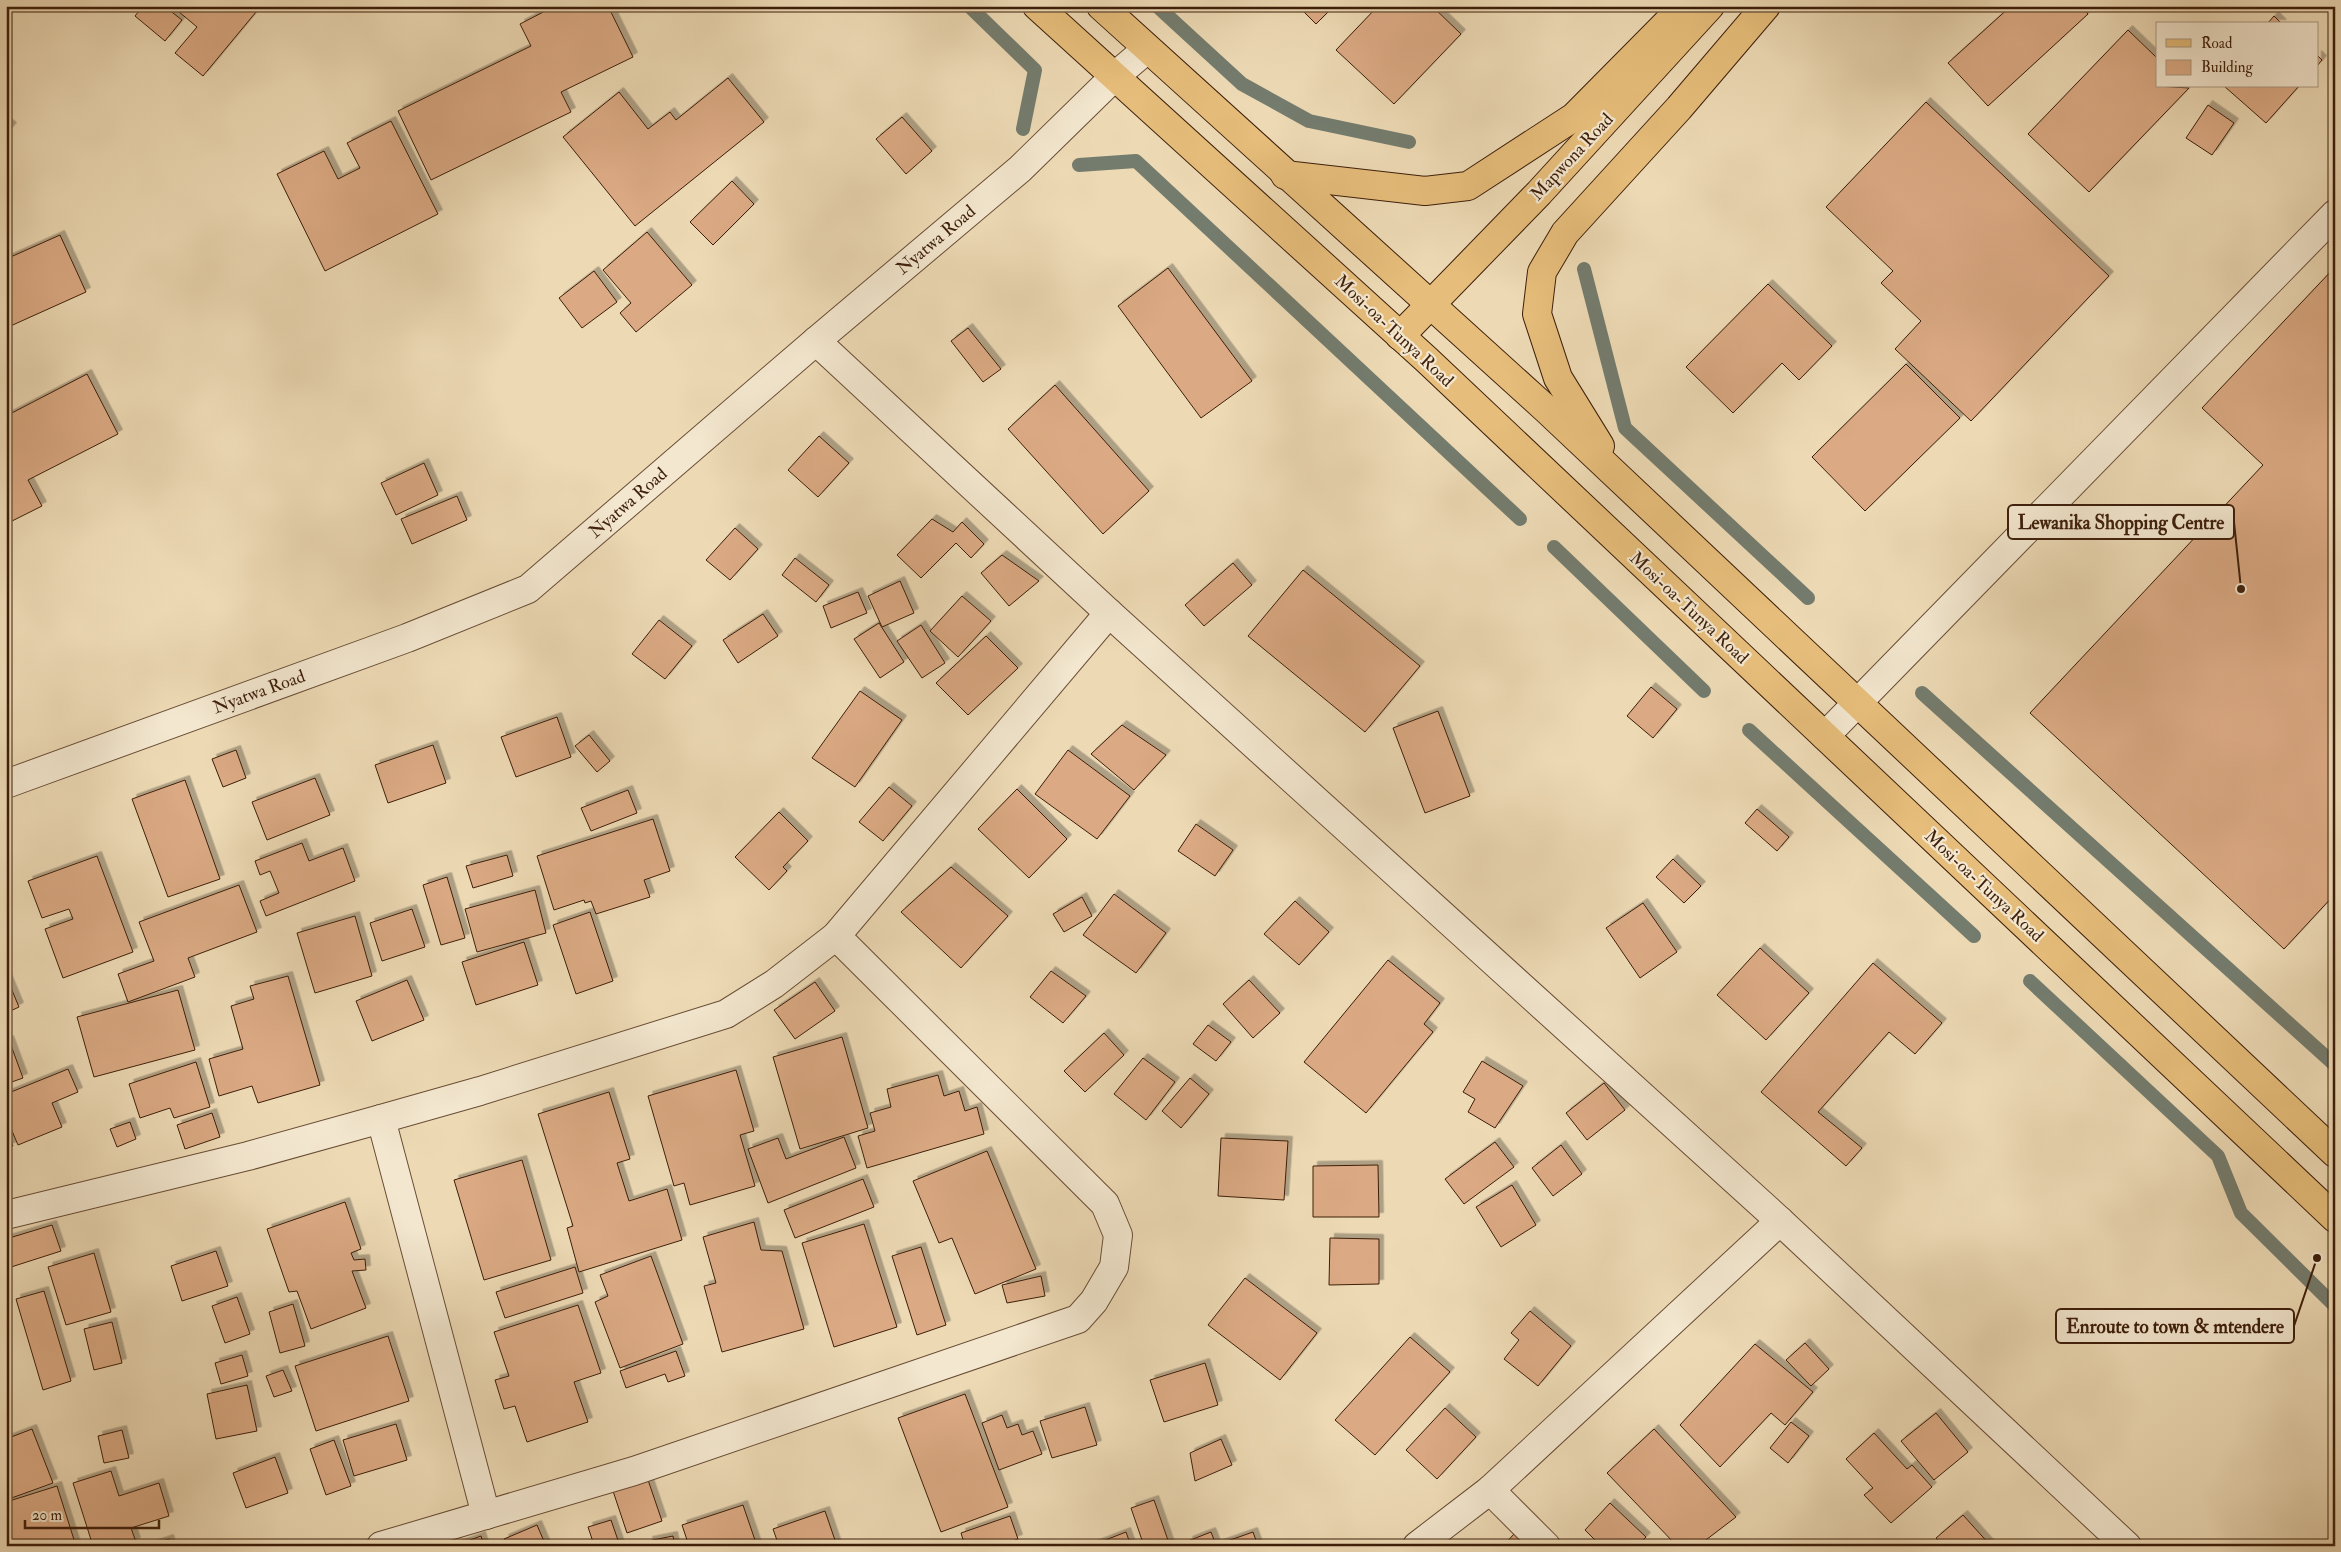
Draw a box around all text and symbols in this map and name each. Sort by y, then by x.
legend [2156,22,2318,88]
text: Road [2201,34,2233,53]
text: Building [2201,58,2253,77]
street label: Mapwona Road [1526,108,1619,206]
street label: Nyatwa Road [892,200,981,280]
street label: Mosi-oa-Tunya Road [1330,270,1458,392]
street label: Nyatwa Road [584,463,672,543]
callout: Lewanika Shopping Centre [2008,505,2234,539]
text: Lewanika Shopping Centre [2018,511,2224,536]
street label: Mosi-oa-Tunya Road [1625,547,1753,669]
street label: Nyatwa Road [210,665,308,719]
street label: Mosi-oa-Tunya Road [1920,825,2048,947]
callout: Enroute to town & mtendere [2056,1309,2294,1343]
text: Enroute to town & mtendere [2066,1315,2284,1339]
scale bar [25,1497,159,1529]
text: 20 m [32,1506,62,1525]

